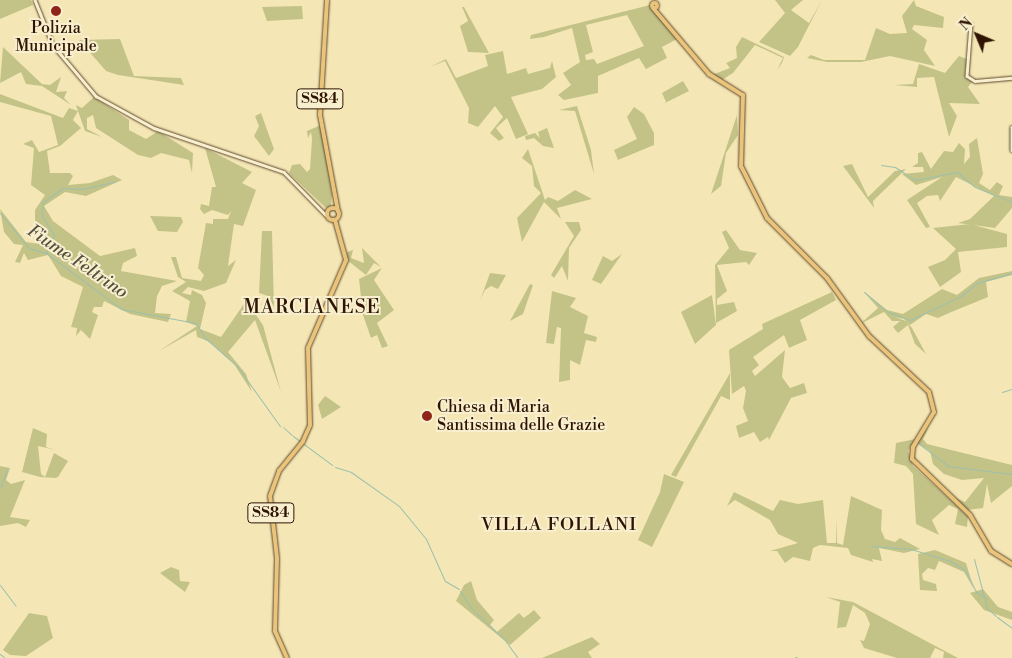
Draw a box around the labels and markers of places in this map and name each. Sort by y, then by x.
marker: Polizia Municipale [50,5,62,17]
place label: Polizia Municipale [15,18,97,56]
place label: Chiesa di Maria Santissima delle Grazie [437,397,605,435]
marker: Chiesa di Maria Santissima delle Grazie [421,410,433,422]

